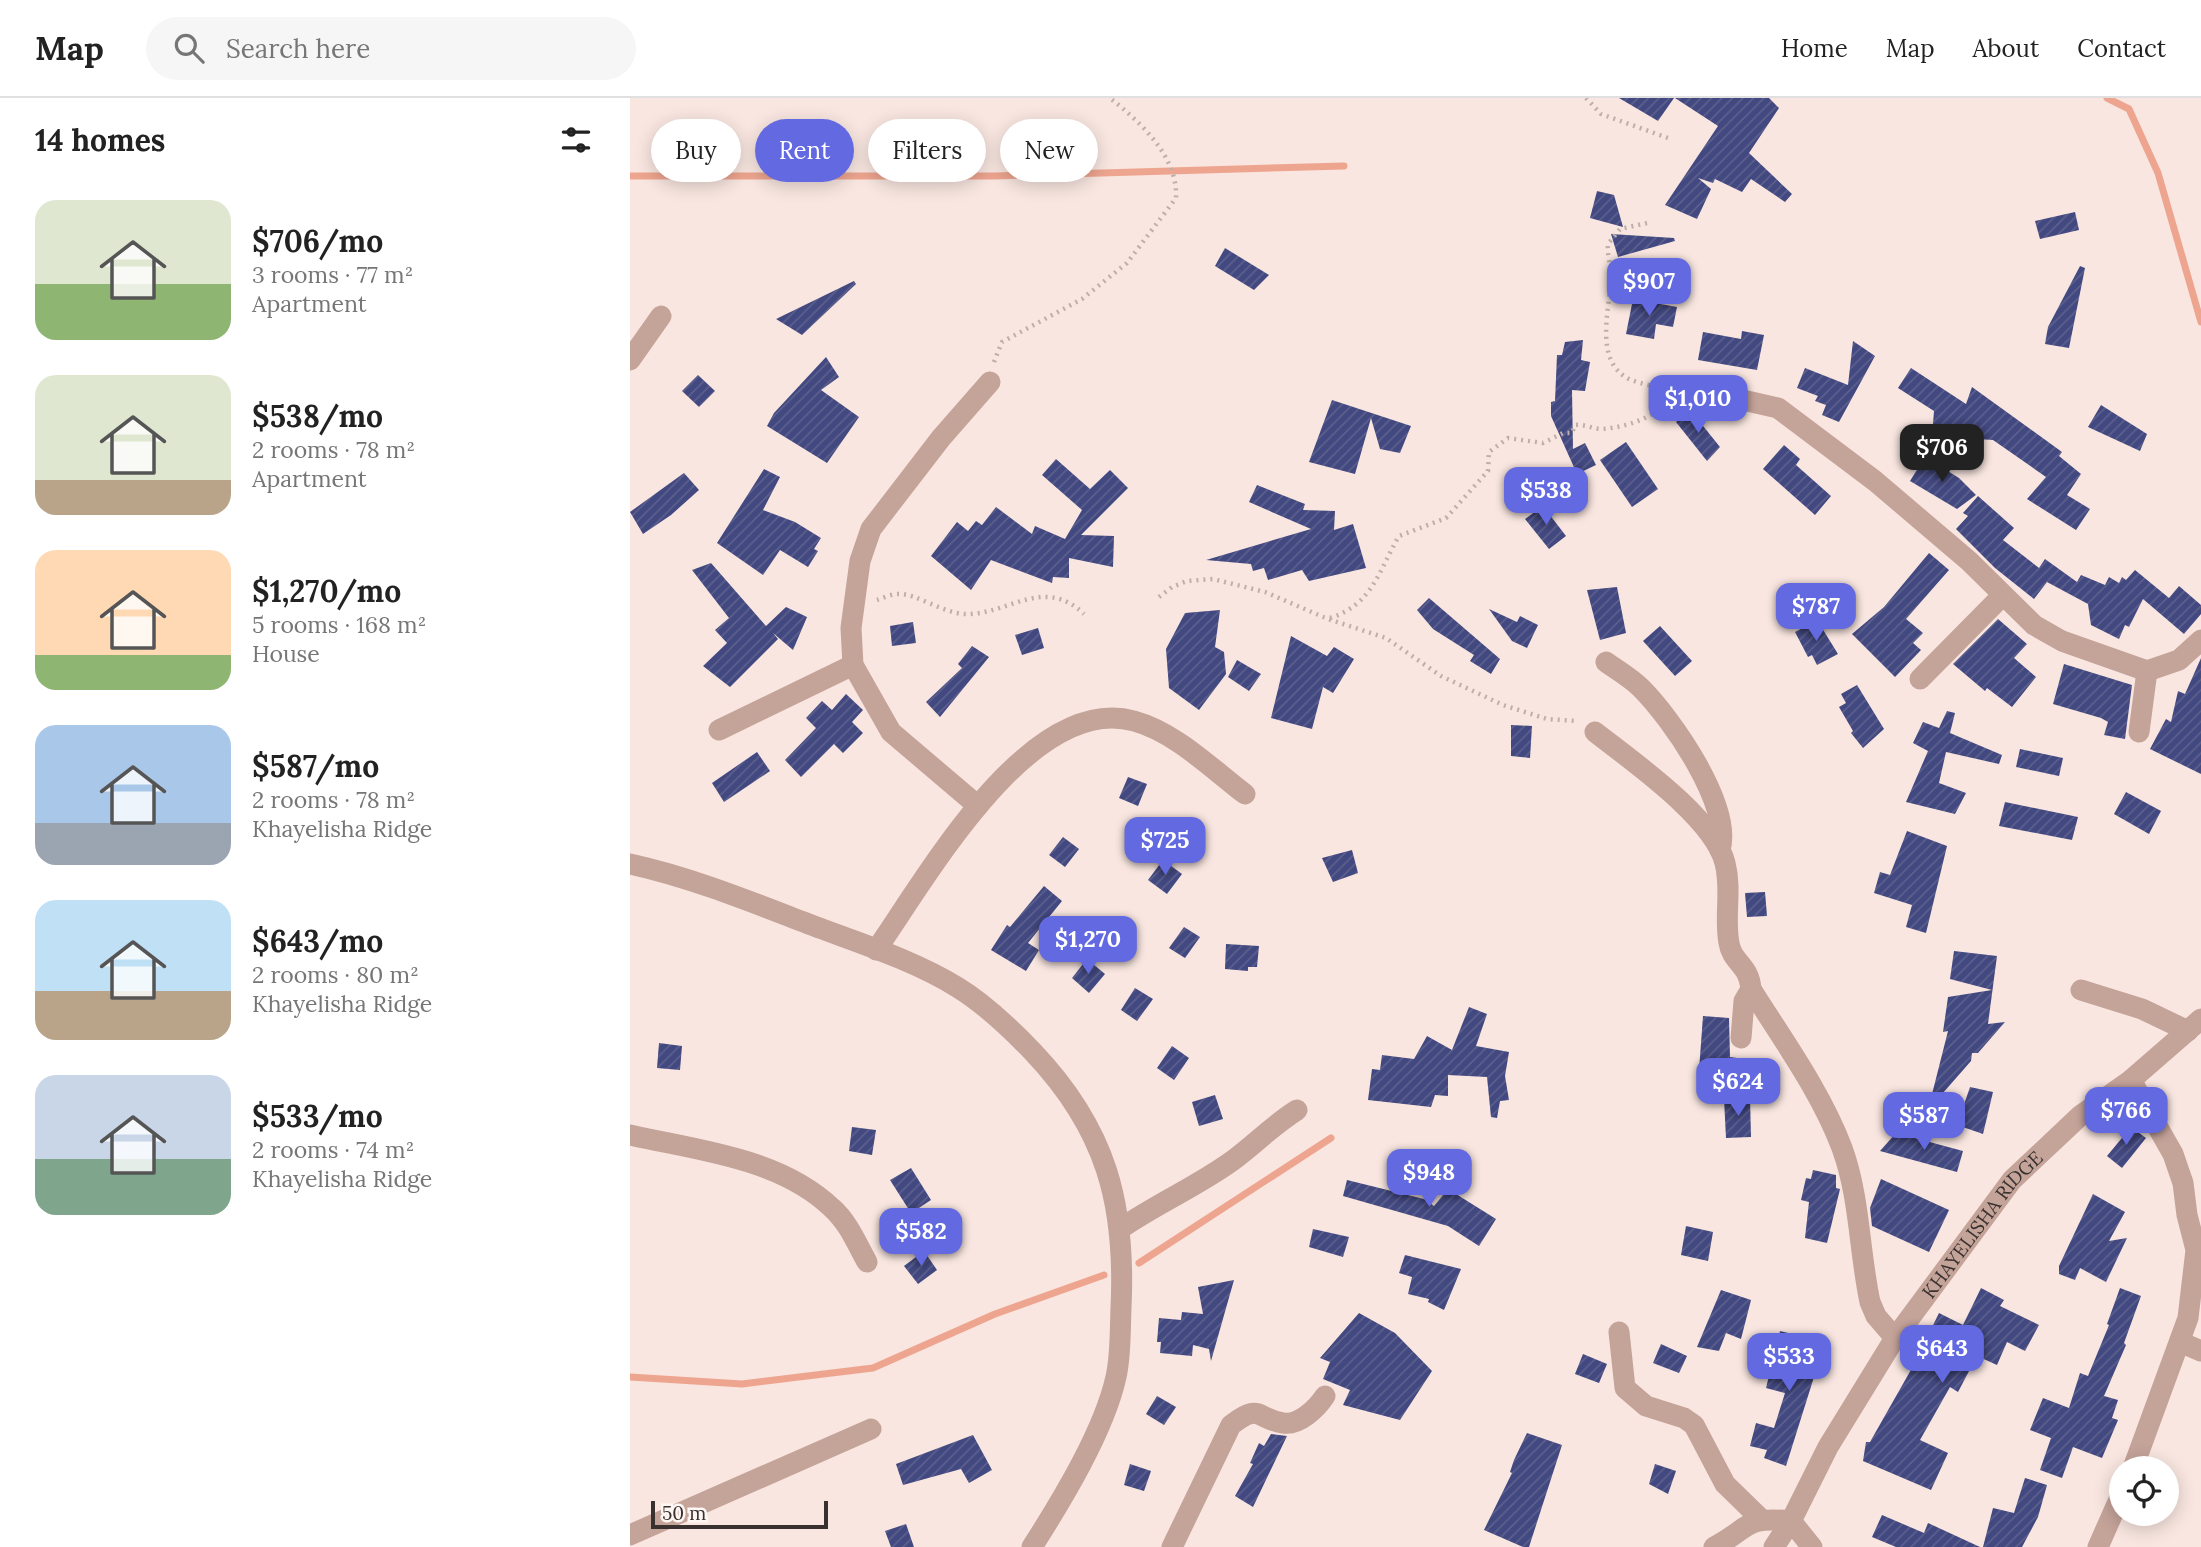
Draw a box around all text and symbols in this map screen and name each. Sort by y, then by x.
search box [146,17,636,80]
text: Map [35,27,104,69]
icon: search [170,29,208,67]
text: Search here [226,32,370,65]
text: Home [1781,33,1848,64]
text: Map [1886,33,1935,64]
text: About [1973,33,2039,64]
text: Contact [2077,33,2166,64]
chip: Buy [651,119,741,182]
chip: Rent [755,119,854,182]
chip: Filters [868,119,986,182]
chip: New [1000,119,1098,182]
text: 14 homes [35,121,165,159]
icon: filters [557,121,595,159]
text: $706/mo [252,222,383,260]
icon: home [91,228,175,312]
pin: $907 [1608,258,1690,318]
text: 3 rooms · 77 m² [252,260,413,289]
text: $907 [1623,266,1675,295]
text: Apartment [252,289,367,318]
pin: $1,010 [1641,376,1755,435]
text: $1,010 [1665,383,1731,412]
text: $538/mo [252,397,383,435]
icon: home [91,403,175,487]
pin: $706 [1901,424,1983,484]
text: $706 [1916,432,1968,461]
text: 2 rooms · 78 m² [252,435,415,464]
text: Apartment [252,464,367,493]
pin: $538 [1505,468,1587,527]
text: $538 [1520,475,1572,504]
text: $1,270/mo [252,572,401,610]
icon: home [91,578,175,662]
pin: $787 [1775,584,1857,643]
text: $787 [1792,591,1840,620]
text: 5 rooms · 168 m² [252,610,426,639]
text: House [252,639,320,668]
text: $587/mo [252,747,379,785]
icon: home [91,753,175,837]
text: 2 rooms · 78 m² [252,785,415,814]
text: Khayelisha Ridge [252,814,432,843]
pin: $725 [1124,818,1206,877]
text: $725 [1141,825,1190,854]
pin: $1,270 [1031,916,1145,976]
text: $643/mo [252,922,383,960]
text: $1,270 [1055,924,1121,953]
icon: home [91,928,175,1012]
text: 2 rooms · 80 m² [252,960,419,989]
text: Khayelisha Ridge [252,989,432,1018]
pin: $624 [1697,1058,1779,1118]
text: $624 [1712,1066,1764,1095]
pin: $766 [2085,1088,2167,1147]
pin: $587 [1883,1093,1965,1152]
text: $766 [2101,1095,2151,1124]
text: $533/mo [252,1097,383,1135]
text: $587 [1899,1100,1949,1129]
icon: home [91,1103,175,1187]
text: 2 rooms · 74 m² [252,1135,414,1164]
street label: KHAYELISHA RIDGE [1917,1146,2047,1303]
pin: $948 [1388,1150,1470,1209]
text: $948 [1403,1157,1455,1186]
text: Khayelisha Ridge [252,1164,432,1193]
pin: $582 [880,1208,962,1268]
text: $582 [895,1216,947,1245]
pin: $643 [1901,1326,1983,1385]
text: $643 [1916,1333,1968,1362]
pin: $533 [1748,1334,1830,1393]
text: $533 [1763,1341,1815,1370]
map controls [2109,1456,2179,1526]
button: locate [2109,1456,2179,1526]
scale bar [651,1498,828,1530]
text: 50 m [662,1501,706,1525]

